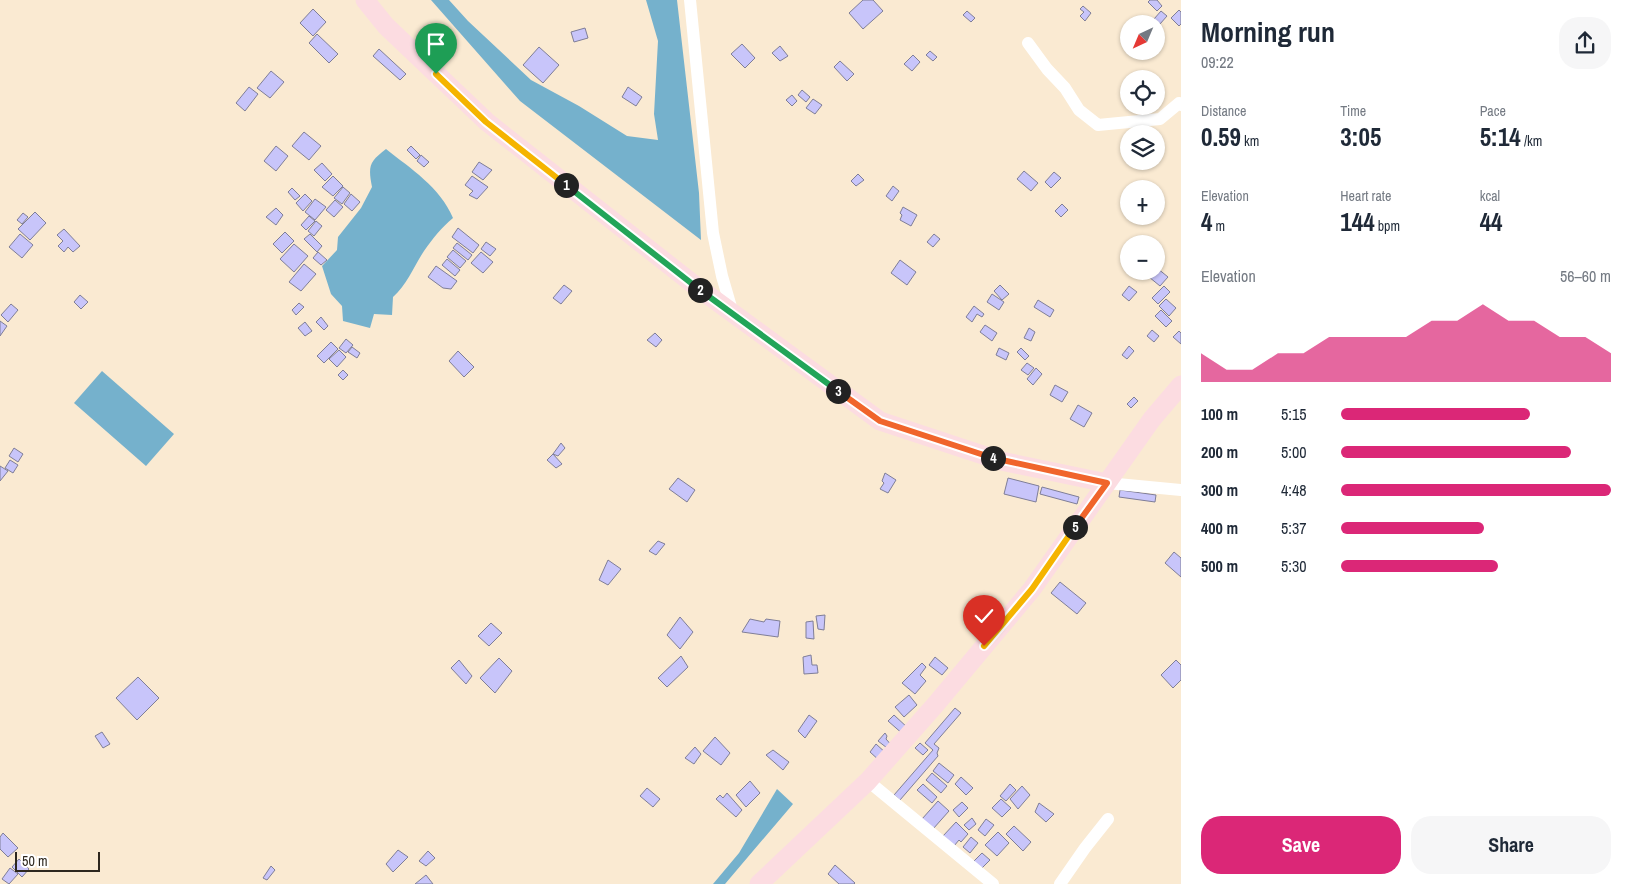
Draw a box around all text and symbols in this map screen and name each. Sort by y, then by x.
text: Morning run [1201,13,1335,51]
north arrow [1120,15,1165,60]
map controls [1120,15,1165,280]
button: share [1559,17,1611,69]
pin [415,23,457,74]
icon: arrive [422,30,450,58]
text: 09:22 [1201,51,1234,73]
button: locate [1120,70,1165,115]
text: Distance [1201,102,1246,120]
text: Time [1340,102,1366,120]
text: Pace [1480,102,1506,120]
text: 0.59 [1201,120,1241,154]
text: 3:05 [1340,120,1381,154]
text: 5:14 [1480,120,1521,154]
button: layers [1120,125,1165,170]
text: km [1241,132,1259,150]
text: /km [1521,132,1542,150]
pin: 1 [554,172,578,198]
text: 1 [563,176,570,194]
button: + [1120,180,1165,225]
text: Elevation [1201,187,1249,205]
text: Heart rate [1340,187,1391,205]
text: kcal [1480,187,1500,205]
text: 4 [1201,205,1212,239]
text: 144 [1340,205,1375,239]
text: 44 [1480,205,1502,239]
text: m [1212,217,1225,235]
text: bpm [1375,217,1400,235]
button: − [1120,235,1165,280]
text: Elevation [1201,265,1256,287]
text: 56–60 m [1560,265,1611,287]
pin: 2 [688,278,712,302]
text: 2 [697,281,704,299]
pin: 3 [826,378,850,404]
text: 3 [835,382,842,400]
text: 100 m [1201,403,1238,425]
text: 5:15 [1281,403,1307,425]
text: 200 m [1201,441,1238,463]
text: 5:00 [1281,441,1307,463]
pin: 4 [980,446,1006,470]
text: 4 [990,449,997,467]
text: 300 m [1201,479,1238,501]
text: 4:48 [1281,479,1307,501]
pin: 5 [1062,514,1088,540]
text: 400 m [1201,517,1238,539]
text: 5:37 [1281,517,1307,539]
text: 5 [1072,518,1079,536]
text: 500 m [1201,555,1238,577]
text: 5:30 [1281,555,1307,577]
pin [963,595,1005,646]
icon: check [970,602,998,630]
button: Save [1201,816,1401,874]
button: Share [1411,816,1611,874]
scale bar [15,849,100,872]
text: 50 m [22,852,48,870]

